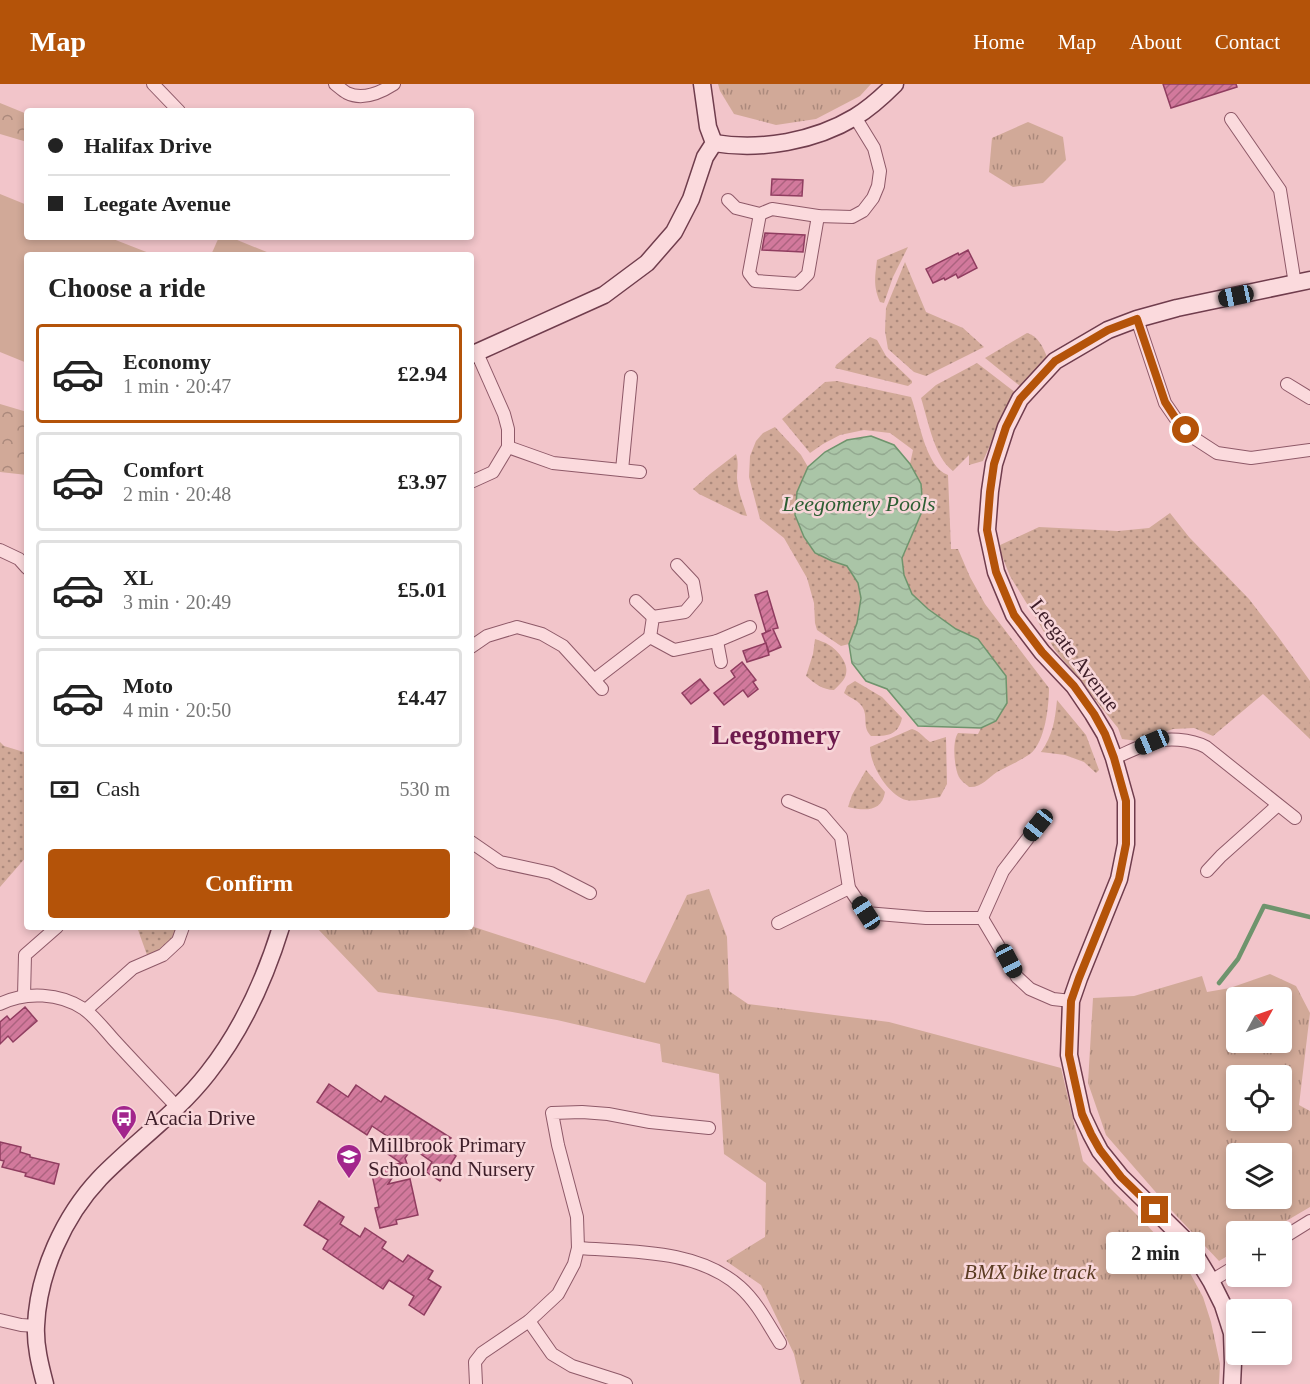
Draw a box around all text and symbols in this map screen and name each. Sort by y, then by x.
text: Map [30,26,86,57]
text: Home [973,30,1025,54]
text: Map [1058,30,1096,54]
text: About [1129,30,1182,54]
text: Contact [1215,30,1280,54]
text: Halifax Drive [84,133,212,158]
text: Leegate Avenue [84,191,231,216]
text: Choose a ride [48,273,206,303]
car [1217,283,1255,309]
icon: car [51,347,105,401]
text: Economy [123,349,211,374]
text: £2.94 [398,361,447,386]
text: 1 min · 20:47 [123,375,231,397]
route start [1172,416,1199,443]
icon: car [51,455,105,509]
text: Comfort [123,457,204,482]
text: £3.97 [398,469,447,494]
text: 2 min · 20:48 [123,483,231,505]
water label: Leegomery Pools [781,491,936,516]
icon: car [51,563,105,617]
text: XL [123,565,154,590]
text: £5.01 [398,577,447,602]
text: 3 min · 20:49 [123,591,231,613]
street label: Leegate Avenue [1025,594,1125,716]
icon: car [51,671,105,725]
text: Moto [123,673,173,698]
text: £4.47 [398,685,447,710]
text: 4 min · 20:50 [123,699,231,721]
district label: Leegomery [712,720,841,750]
car [1132,727,1172,757]
icon: cash [48,773,81,806]
text: Cash [96,776,140,801]
text: 530 m [399,778,450,800]
car [1020,805,1056,845]
button: Confirm [48,849,450,918]
car [849,893,883,933]
car [993,941,1025,981]
north arrow [1226,987,1292,1053]
map controls [1226,987,1292,1365]
button: locate [1226,1065,1292,1131]
bus stop icon: Acacia Drive [109,1103,139,1141]
place label: Acacia Drive [144,1106,255,1130]
place label: Millbrook Primary School and Nursery [368,1133,535,1181]
school or university icon: Millbrook Primary School and Nursery [334,1142,364,1180]
button: layers [1226,1143,1292,1209]
route end [1141,1196,1168,1223]
button: + [1226,1221,1292,1287]
callout: 2 min [1106,1231,1204,1273]
text: 2 min [1131,1242,1180,1264]
park label: BMX bike track [964,1260,1097,1284]
button: − [1226,1299,1292,1365]

